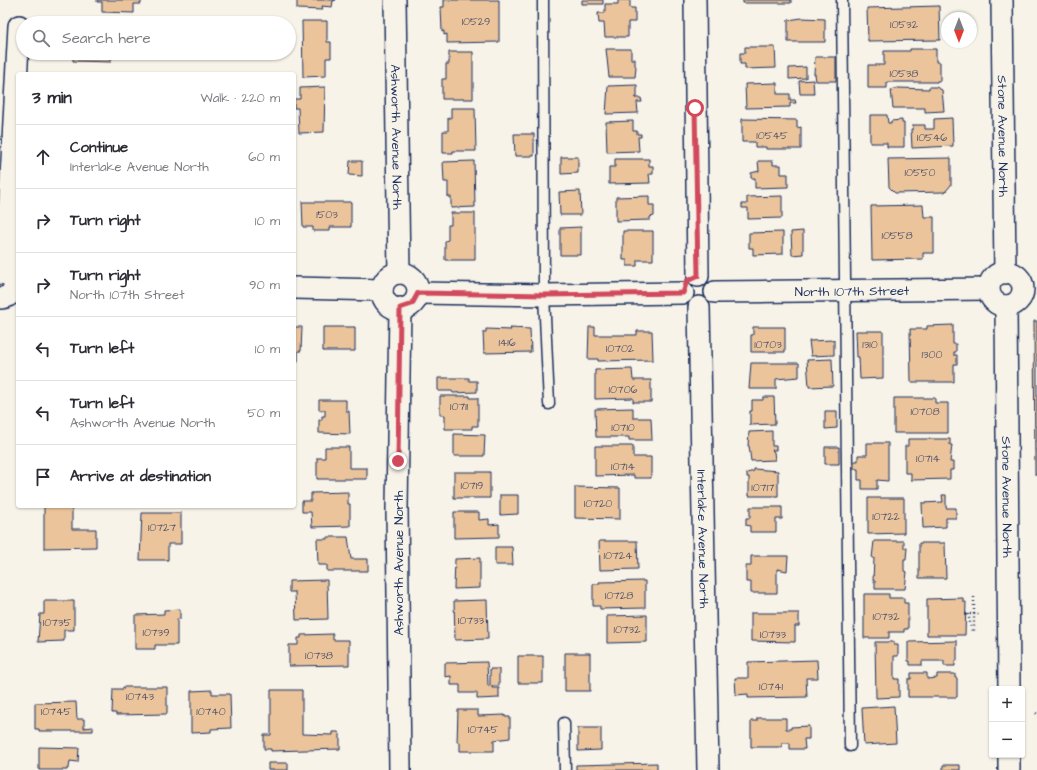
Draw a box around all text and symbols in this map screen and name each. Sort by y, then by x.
north arrow [941,12,977,48]
house number: 10529 [462,14,490,29]
search box [16,16,296,60]
house number: 10532 [890,17,919,32]
icon: search [30,27,52,49]
text: Search here [62,28,151,49]
street label: Ashworth Avenue North [386,64,406,210]
house number: 10538 [890,66,918,81]
street label: Stone Avenue North [993,75,1012,197]
text: 3 min [32,86,72,110]
text: Walk · 220 m [200,89,280,107]
route start [686,99,704,117]
house number: 10545 [756,128,788,143]
house number: 10546 [917,130,947,145]
text: Continue [70,137,128,158]
icon: ahead [32,146,54,168]
text: 60 m [248,148,280,166]
text: Interlake Avenue North [70,158,209,176]
house number: 10550 [905,165,935,180]
house number: 1503 [316,207,338,222]
icon: right [32,210,54,232]
text: Turn right [70,210,141,231]
text: 10 m [255,212,280,230]
house number: 10558 [881,228,913,243]
text: Turn right [70,265,141,286]
icon: right [32,274,54,296]
text: 90 m [249,276,280,294]
street label: North 107th Street [795,282,910,301]
text: North 107th Street [70,286,184,304]
house number: 1416 [498,335,516,350]
house number: 10703 [754,337,782,352]
house number: 1310 [862,337,878,352]
icon: left [32,338,54,360]
text: Turn left [70,338,134,359]
text: 10 m [255,340,280,358]
house number: 10702 [606,341,635,356]
house number: 1300 [922,347,942,362]
house number: 10706 [609,382,638,397]
text: Turn left [70,393,134,414]
house number: 10711 [450,399,469,414]
icon: left [32,402,54,424]
text: 50 m [247,404,280,422]
house number: 10708 [910,404,940,419]
text: Ashworth Avenue North [70,414,215,432]
house number: 10710 [611,420,635,435]
street label: Stone Avenue North [997,436,1016,558]
house number: 10714 [916,451,941,466]
route end [389,452,407,470]
house number: 10714 [611,459,636,474]
icon: arrive [32,466,54,488]
text: Arrive at destination [70,466,211,487]
street label: Interlake Avenue North [692,469,713,609]
house number: 10719 [461,478,483,493]
house number: 10717 [751,480,775,495]
street label: Ashworth Avenue North [390,490,408,635]
house number: 10720 [584,496,612,511]
house number: 10722 [872,509,901,524]
house number: 10727 [148,520,176,535]
house number: 10724 [604,548,633,563]
house number: 10728 [605,588,633,603]
house number: 10732 [872,609,900,624]
house number: 10733 [458,613,485,628]
house number: 10735 [43,615,71,630]
house number: 10732 [613,622,641,637]
house number: 10739 [143,625,169,640]
house number: 10733 [760,627,787,642]
house number: 10738 [305,648,333,663]
house number: 10741 [759,679,784,694]
map controls [989,686,1025,758]
button: + [989,686,1025,722]
house number: 10743 [126,689,155,704]
house number: 10745 [41,704,71,719]
house number: 10740 [196,704,226,719]
house number: 10745 [468,722,498,737]
button: − [989,722,1025,758]

